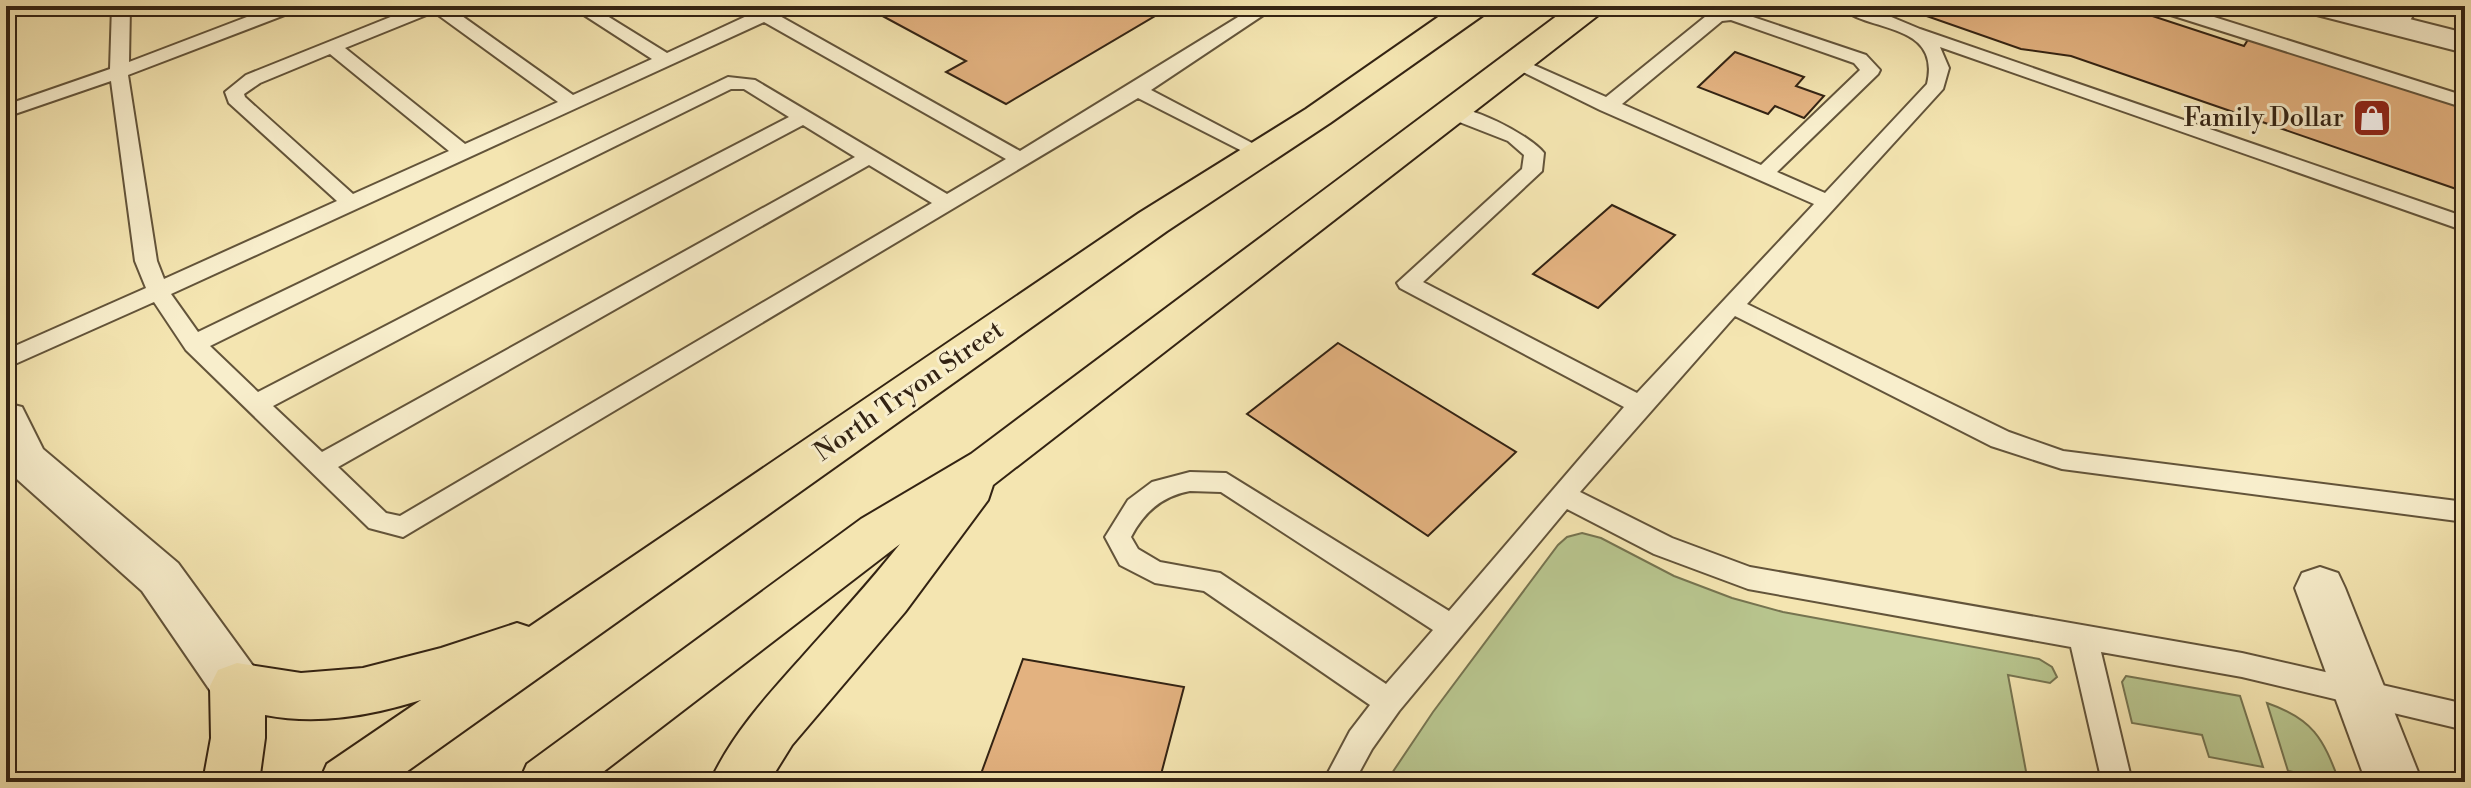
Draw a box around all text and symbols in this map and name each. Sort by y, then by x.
shop icon: Family Dollar [2351,97,2393,139]
place label: Family Dollar [2184,102,2344,134]
street label: North Tryon Street [808,314,1010,468]

